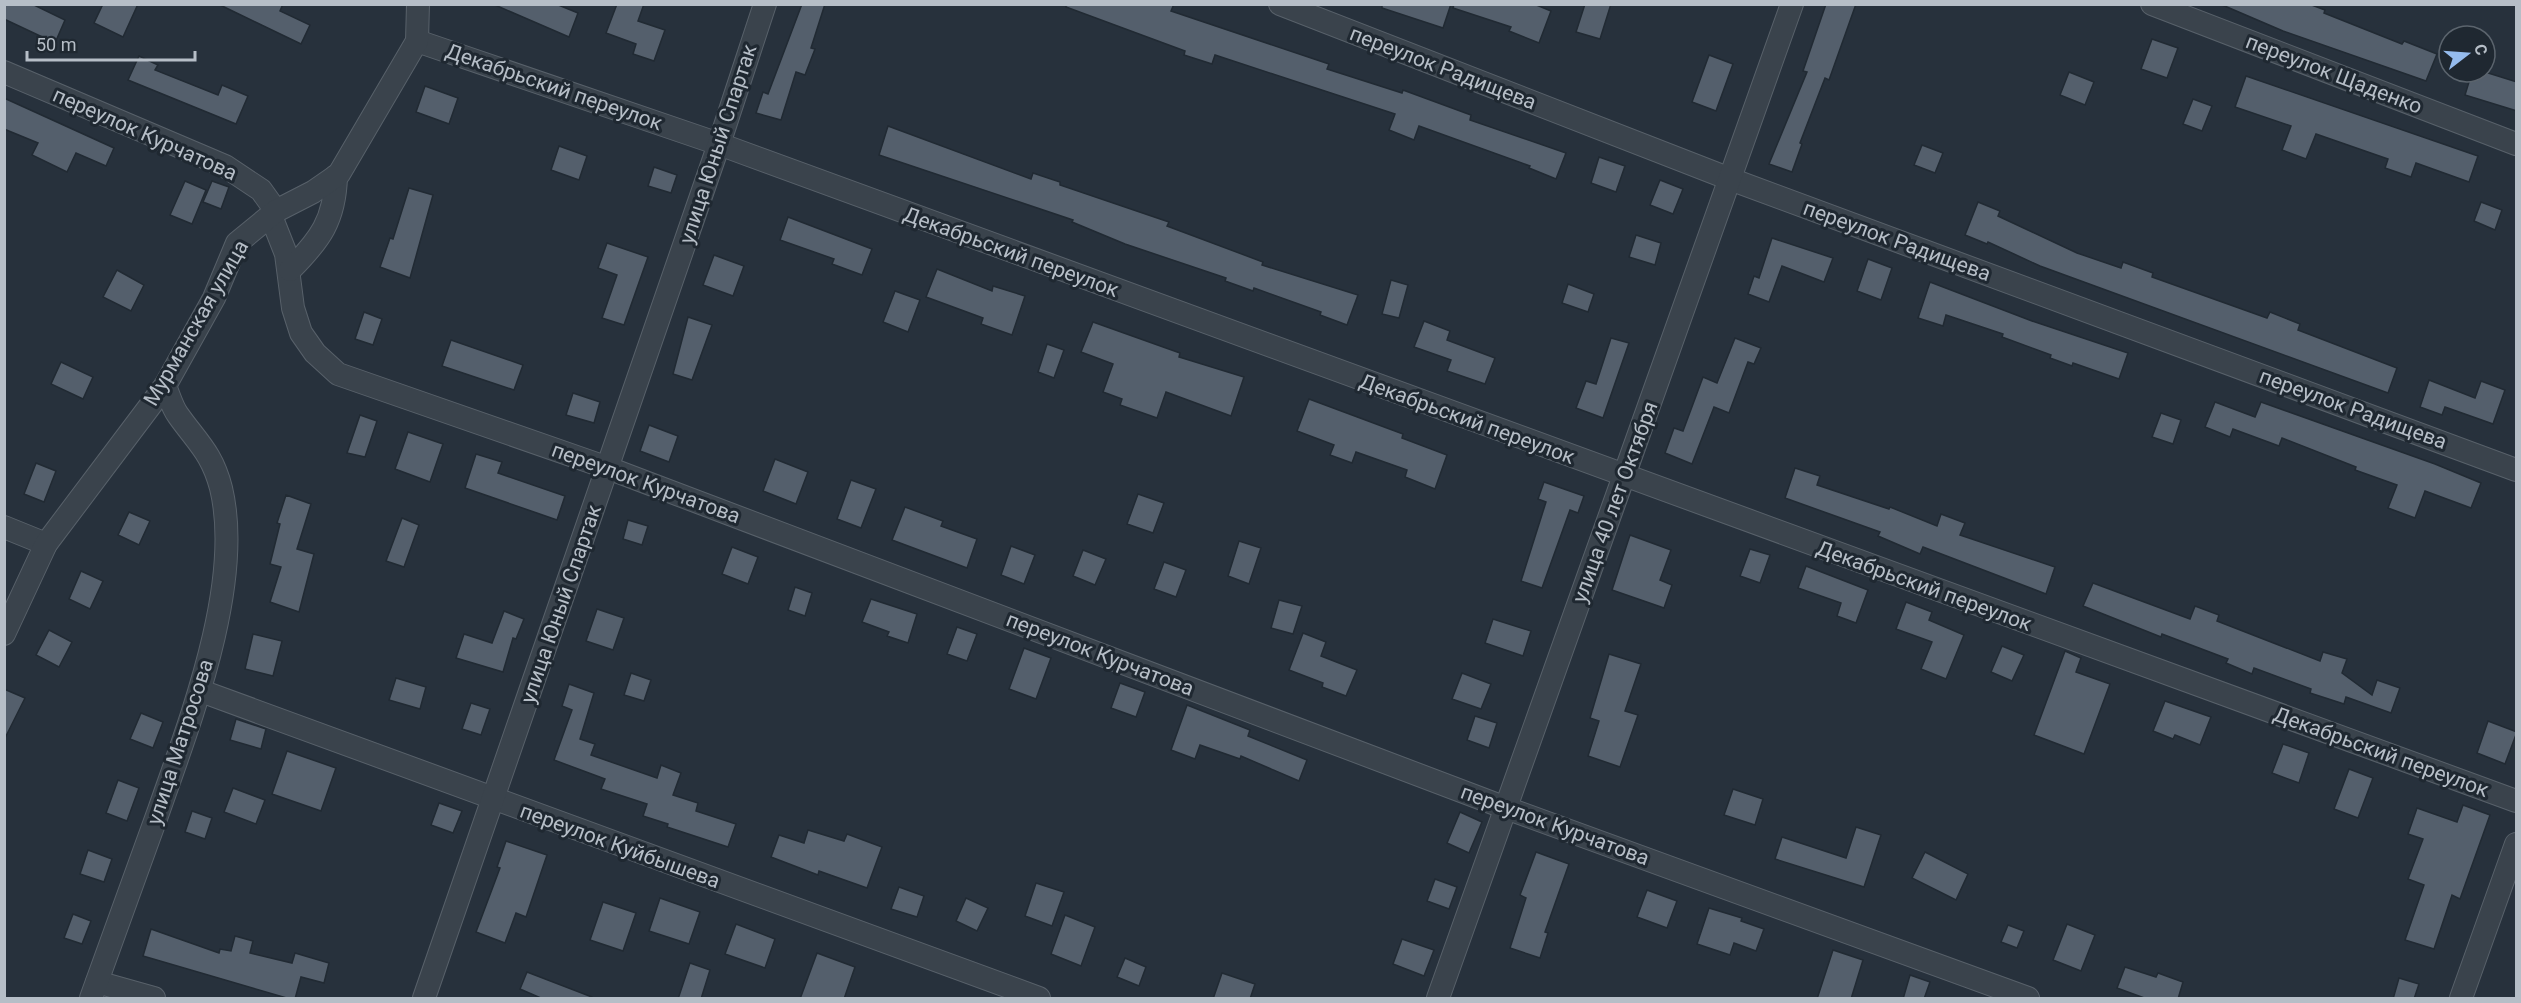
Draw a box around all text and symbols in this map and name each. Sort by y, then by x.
street label: переулок Радищева [1346,21,1540,115]
scale bar [27,24,195,62]
north arrow [2437,24,2497,84]
street label: переулок Щаденко [2242,29,2426,119]
text: 50 m [36,34,76,55]
street label: Декабрьский переулок [443,39,666,136]
street label: улица Юный Спартак [674,41,762,247]
text: С [2470,42,2491,58]
street label: переулок Курчатова [49,83,241,185]
street label: переулок Радищева [1800,196,1994,286]
street label: Декабрьский переулок [900,202,1122,302]
street label: Мурманская улица [139,236,253,410]
street label: переулок Радищева [2256,364,2450,454]
street label: Декабрьский переулок [1356,369,1578,469]
street label: улица 40 лет Октября [1567,398,1663,606]
street label: переулок Курчатова [548,438,744,528]
street label: улица Юный Спартак [516,501,606,706]
street label: Декабрьский переулок [1813,536,2035,636]
street label: переулок Курчатова [1003,607,1197,701]
street label: улица Матросова [142,656,218,828]
street label: Декабрьский переулок [2270,702,2492,802]
street label: переулок Курчатова [1457,780,1653,870]
street label: переулок Куйбышева [517,799,723,893]

